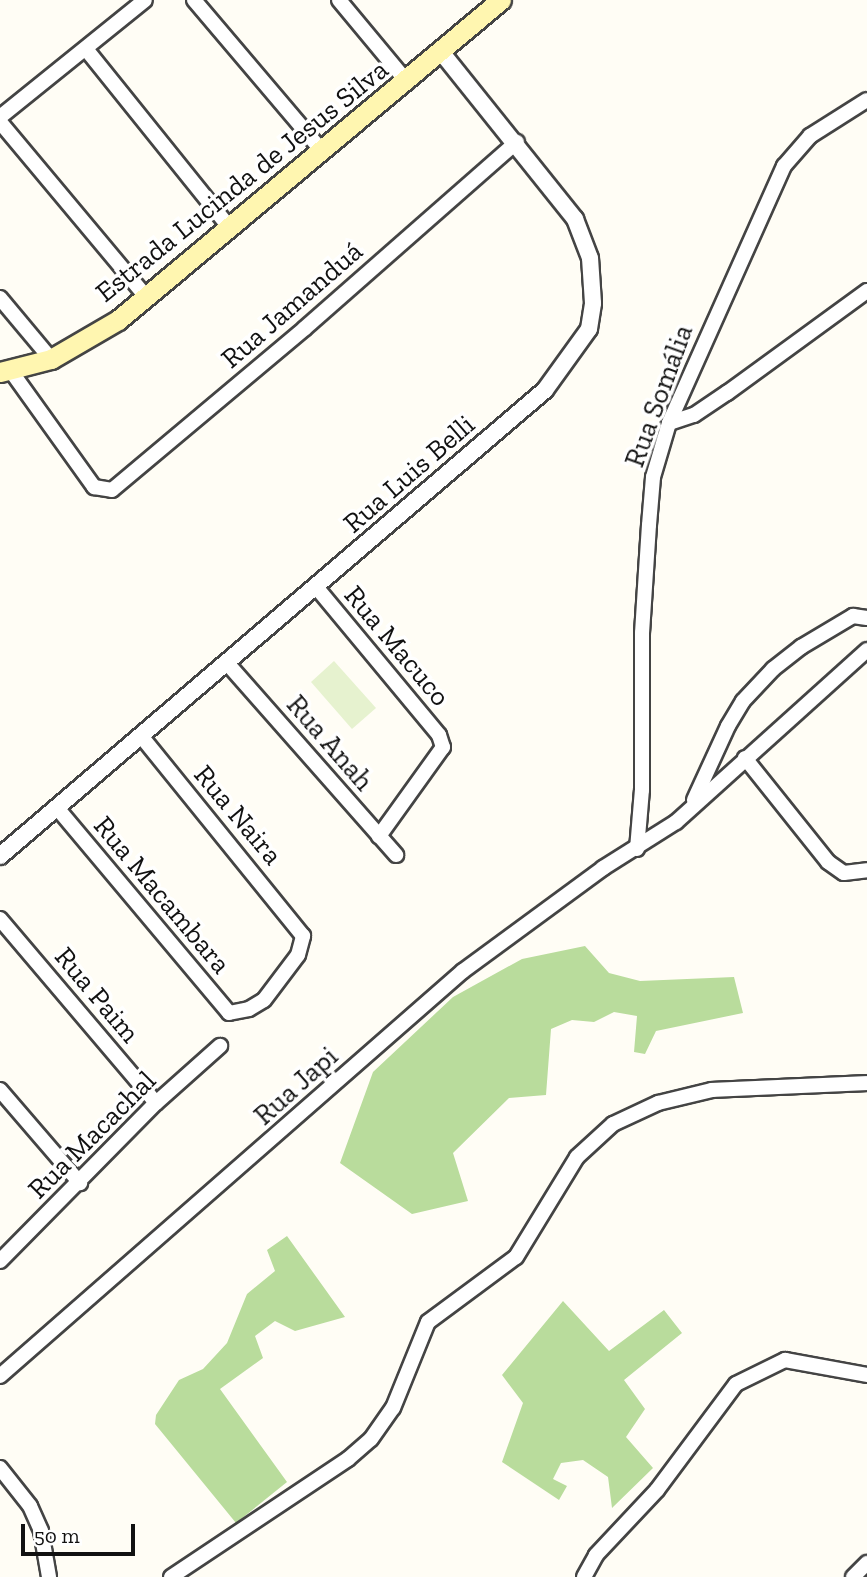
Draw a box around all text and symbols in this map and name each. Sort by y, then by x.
street label: Estrada Lucinda de Jesus Silva [89,53,395,309]
street label: Rua Jamanduá [214,234,370,376]
street label: Rua Somália [618,320,700,472]
street label: Rua Luis Belli [337,408,481,540]
street label: Rua Macuco [337,579,457,713]
street label: Rua Anah [279,688,381,798]
street label: Rua Naira [187,758,289,872]
street label: Rua Macambara [86,809,238,981]
street label: Rua Paim [47,940,147,1050]
street label: Rua Japi [247,1040,345,1132]
street label: Rua Macachal [21,1064,163,1206]
scale bar [24,1510,138,1554]
text: 50 m [34,1523,80,1548]

